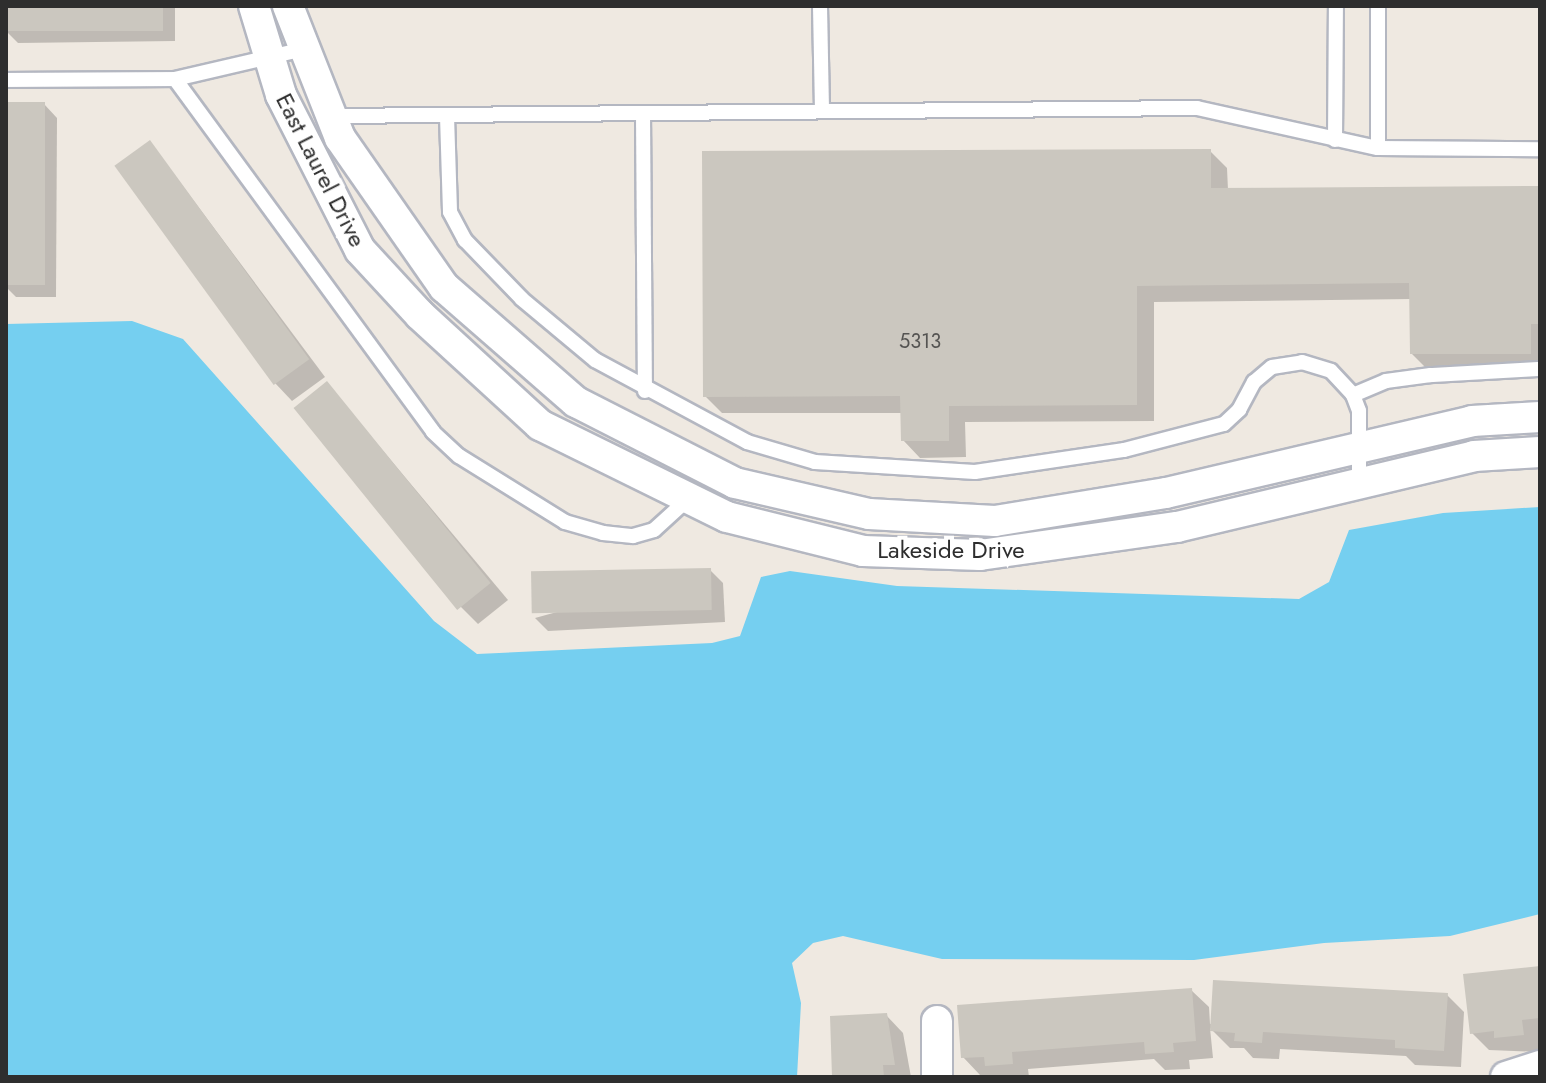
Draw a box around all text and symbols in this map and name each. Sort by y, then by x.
street label: East Laurel Drive [270,88,372,252]
house number: 5313 [899,329,941,353]
street label: Lakeside Drive [877,536,1025,564]

